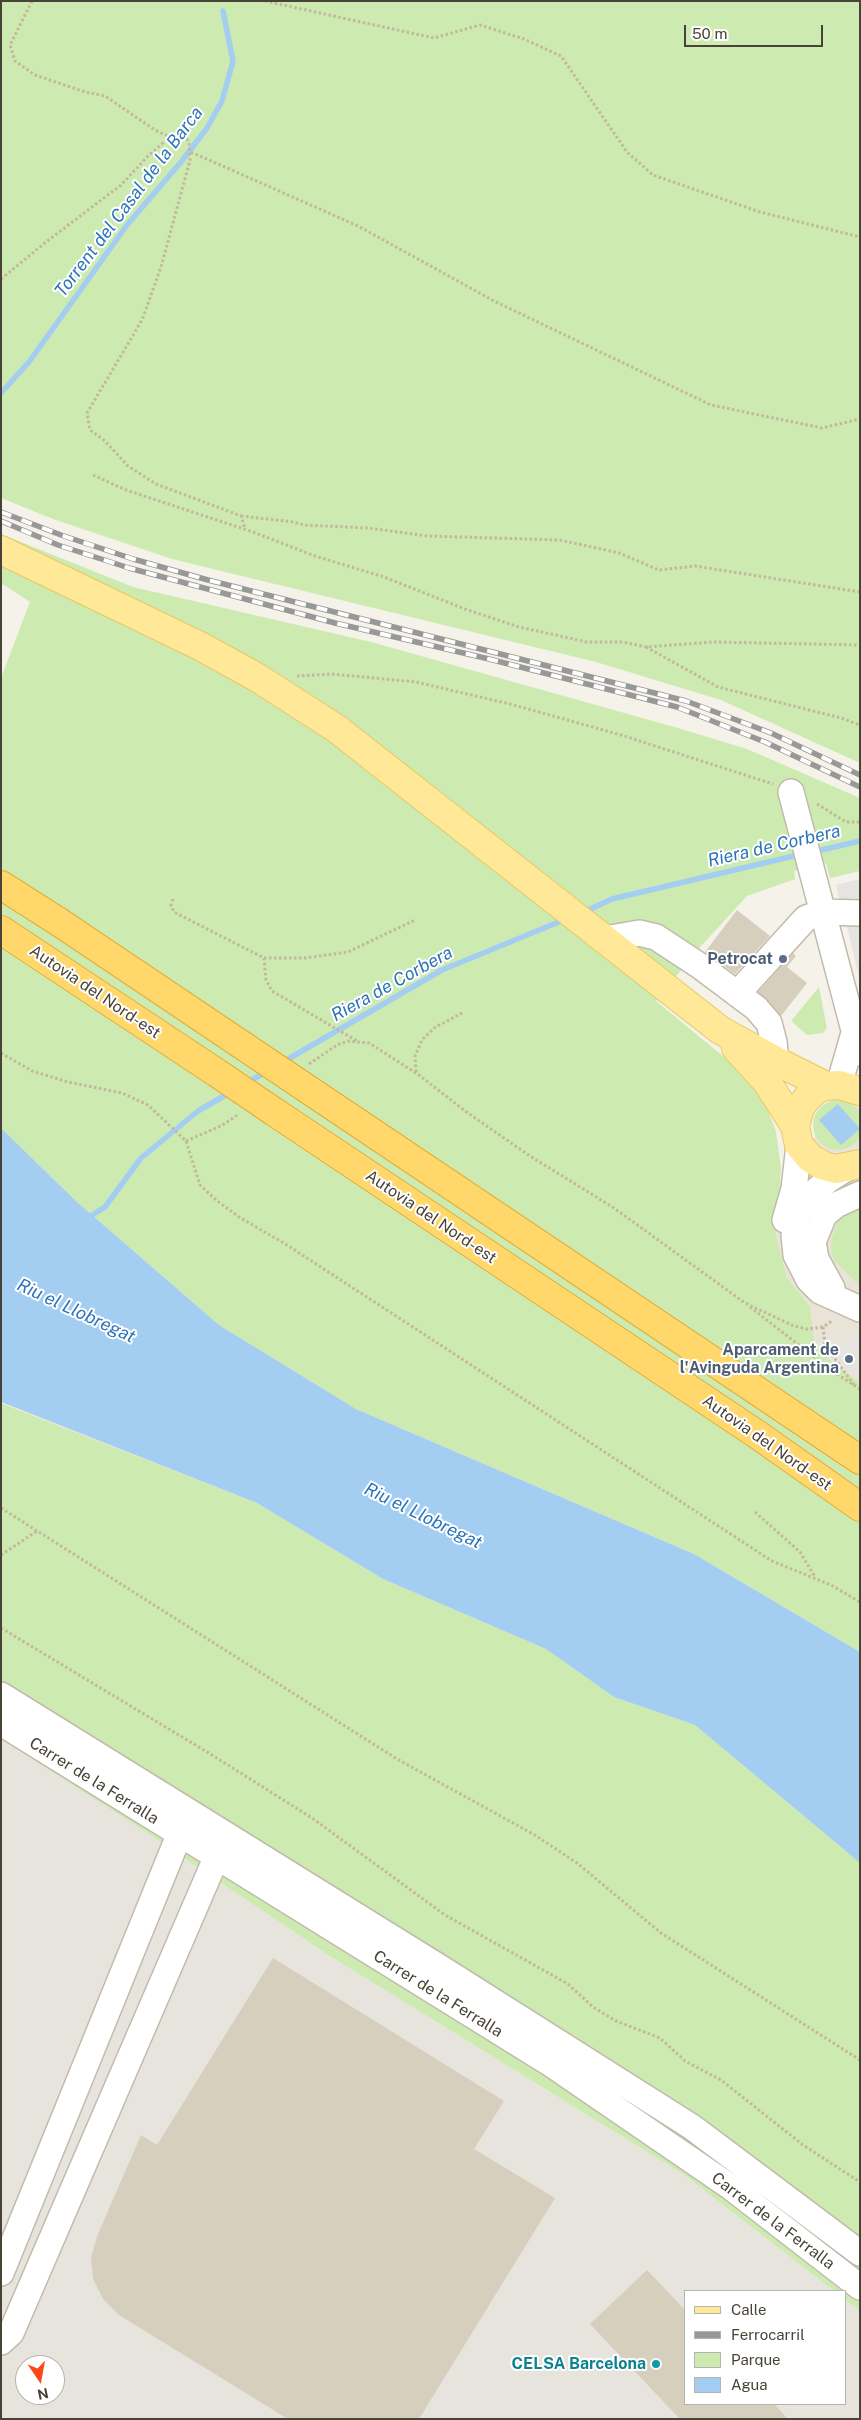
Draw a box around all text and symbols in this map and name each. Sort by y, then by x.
scale bar [686,15,825,47]
text: 50 m [692,25,727,42]
water label: Torrent del Casal de la Barca [50,103,208,301]
water label: Riera de Corbera [706,820,842,872]
street label: Autovia del Nord-est [26,941,164,1043]
water label: Riera de Corbera [327,942,457,1026]
place label: Petrocat [707,949,773,969]
marker: Petrocat [777,953,789,965]
street label: Autovia del Nord-est [362,1166,500,1268]
water label: Riu el Llobregat [13,1274,139,1348]
place label: Aparcament de l'Avinguda Argentina [680,1340,839,1378]
marker: Aparcament de l'Avinguda Argentina [843,1353,855,1365]
street label: Autovia del Nord-est [699,1391,835,1495]
water label: Riu el Llobregat [361,1478,485,1554]
street label: Carrer de la Ferralla [26,1733,162,1829]
street label: Carrer de la Ferralla [370,1946,506,2042]
street label: Carrer de la Ferralla [708,2169,838,2273]
legend [684,2290,846,2405]
text: Calle [731,2301,767,2318]
text: Ferrocarril [731,2326,805,2343]
text: Parque [731,2351,781,2368]
place label: CELSA Barcelona [512,2354,646,2374]
north arrow [15,2355,65,2405]
marker: CELSA Barcelona [650,2358,662,2370]
text: Agua [731,2376,768,2393]
text: N [36,2385,50,2403]

